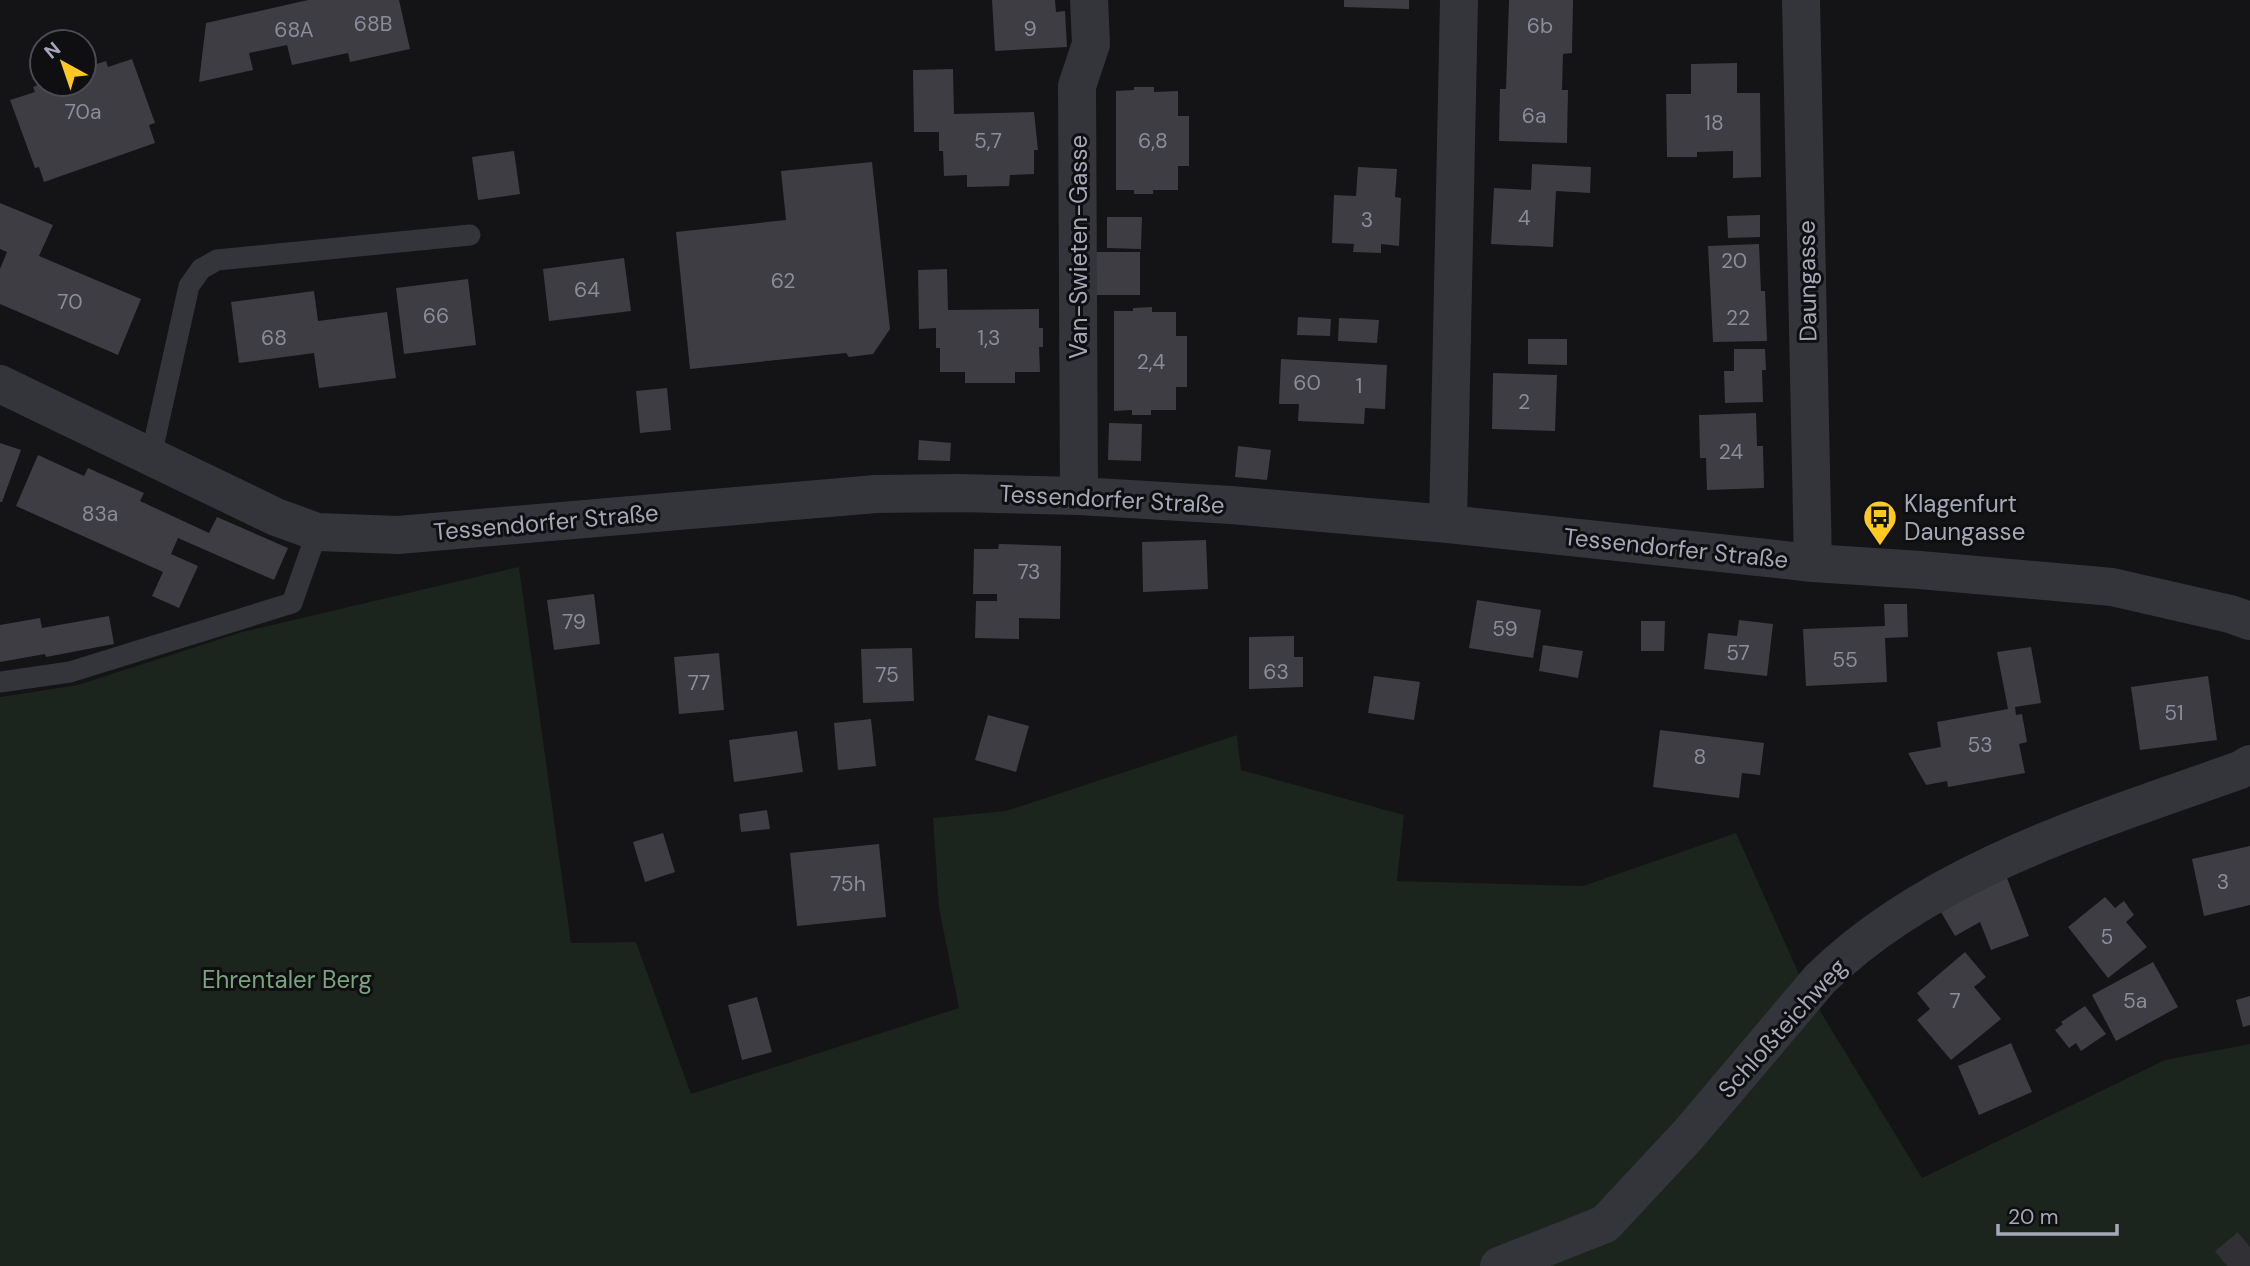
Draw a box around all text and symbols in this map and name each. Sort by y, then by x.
house number: 68B [354,10,392,38]
house number: 6b [1527,12,1553,40]
house number: 9 [1023,15,1037,43]
house number: 68A [274,16,314,44]
north arrow [28,28,98,98]
text: N [39,36,66,64]
house number: 70a [65,98,101,126]
house number: 6a [1522,102,1546,130]
house number: 18 [1704,109,1724,137]
house number: 5,7 [974,127,1002,155]
house number: 6,8 [1138,127,1168,155]
street label: Van-Swieten-Gasse [1063,135,1094,359]
house number: 4 [1518,204,1531,232]
house number: 3 [1361,206,1373,234]
street label: Daungasse [1790,220,1824,342]
house number: 20 [1721,247,1747,275]
house number: 62 [771,267,795,295]
house number: 64 [574,276,600,304]
house number: 70 [57,288,83,316]
house number: 66 [423,302,449,330]
house number: 22 [1726,304,1750,332]
house number: 68 [261,324,287,352]
house number: 1,3 [978,324,1000,352]
house number: 2,4 [1137,348,1166,376]
house number: 60 [1293,369,1321,397]
house number: 1 [1356,372,1362,400]
house number: 2 [1518,388,1530,416]
house number: 24 [1719,438,1743,466]
street label: Tessendorfer Straße [999,478,1225,520]
place label: Klagenfurt Daungasse [1904,488,2025,547]
street label: Tessendorfer Straße [432,497,660,547]
bus stop icon: Klagenfurt Daungasse [1861,498,1899,547]
house number: 83a [82,500,118,528]
street label: Tessendorfer Straße [1562,521,1790,575]
house number: 73 [1017,558,1041,586]
house number: 79 [562,608,586,636]
house number: 59 [1492,615,1518,643]
house number: 57 [1726,639,1750,667]
house number: 55 [1832,646,1858,674]
house number: 63 [1263,658,1289,686]
house number: 75 [875,661,899,689]
house number: 77 [688,669,710,697]
house number: 51 [2164,699,2184,727]
house number: 53 [1967,731,1993,759]
house number: 8 [1694,743,1706,771]
house number: 3 [2217,868,2229,896]
house number: 75h [830,870,866,898]
house number: 5 [2101,923,2113,951]
street label: Schloßteichweg [1711,952,1853,1104]
park label: Ehrentaler Berg [202,964,372,995]
house number: 7 [1949,987,1961,1015]
house number: 5a [2123,987,2147,1015]
scale bar [1998,1192,2117,1236]
text: 20 m [2008,1203,2059,1231]

